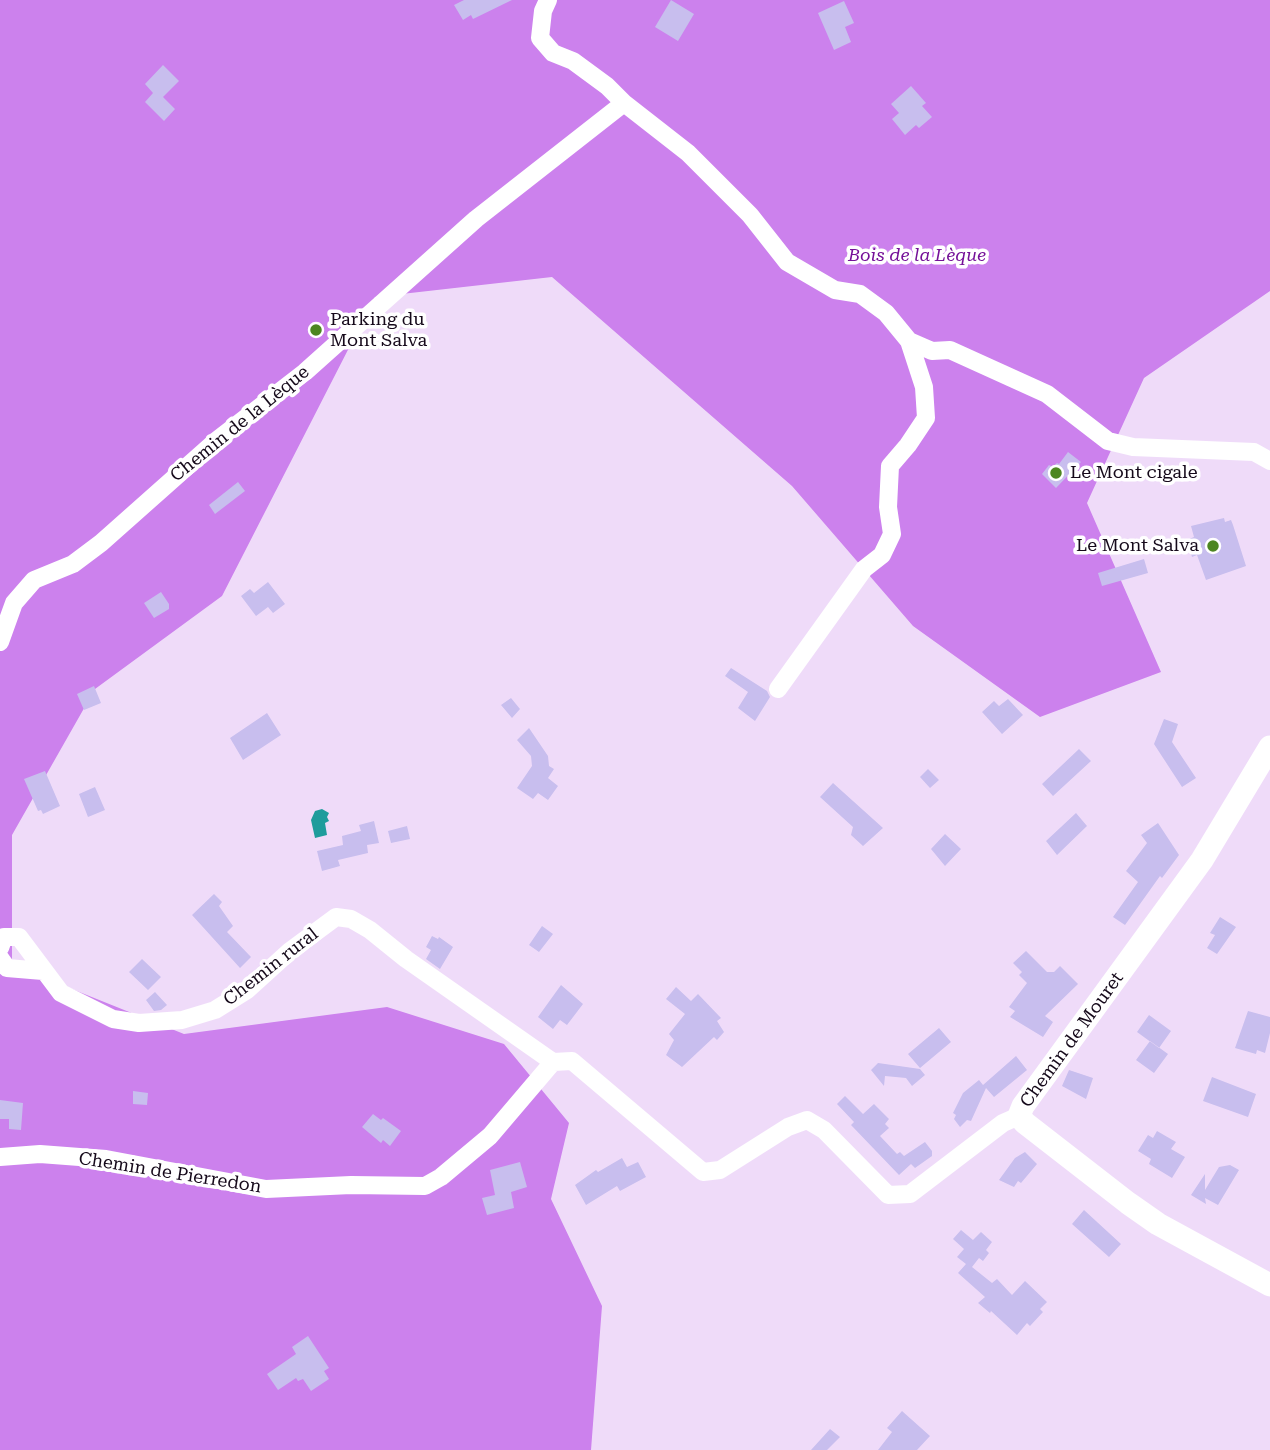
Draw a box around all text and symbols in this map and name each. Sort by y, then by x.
park label: Bois de la Lèque [848,245,986,267]
place label: Parking du Mont Salva [330,309,427,352]
marker: Parking du Mont Salva [308,322,324,338]
street label: Chemin de la Lèque [166,361,314,487]
place label: Le Mont cigale [1070,462,1198,484]
marker: Le Mont cigale [1048,465,1064,481]
place label: Le Mont Salva [1076,535,1199,557]
marker: Le Mont Salva [1205,538,1221,554]
street label: Chemin rural [219,923,323,1011]
street label: Chemin de Mouret [1016,968,1128,1112]
street label: Chemin de Pierredon [77,1148,263,1198]

